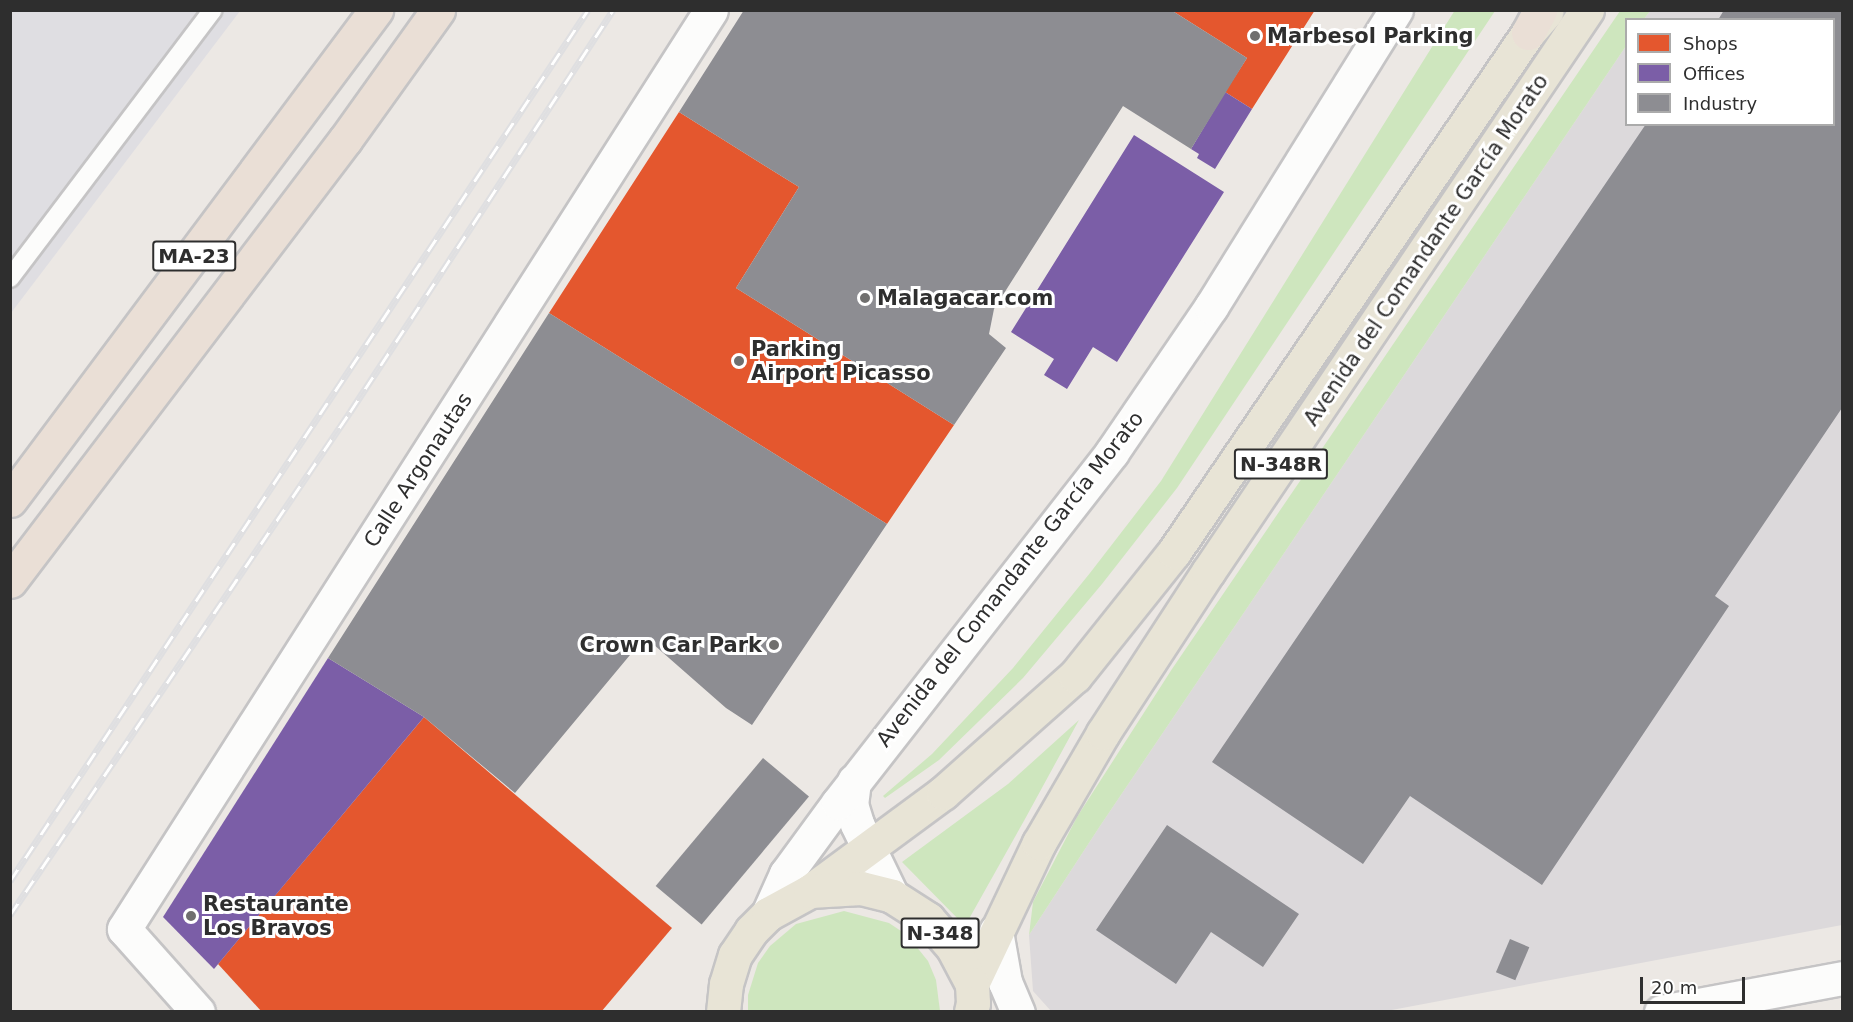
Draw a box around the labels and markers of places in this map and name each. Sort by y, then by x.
place label: Marbesol Parking [1267,23,1474,49]
marker: Marbesol Parking [1248,29,1262,43]
place label: Malagacar.com [877,285,1053,311]
marker: Malagacar.com [858,291,872,305]
place label: Parking Airport Picasso [751,336,931,386]
marker: Parking Airport Picasso [732,354,746,368]
place label: Crown Car Park [580,632,762,658]
marker: Crown Car Park [767,638,781,652]
place label: Restaurante Los Bravos [203,891,349,941]
marker: Restaurante Los Bravos [184,909,198,923]

